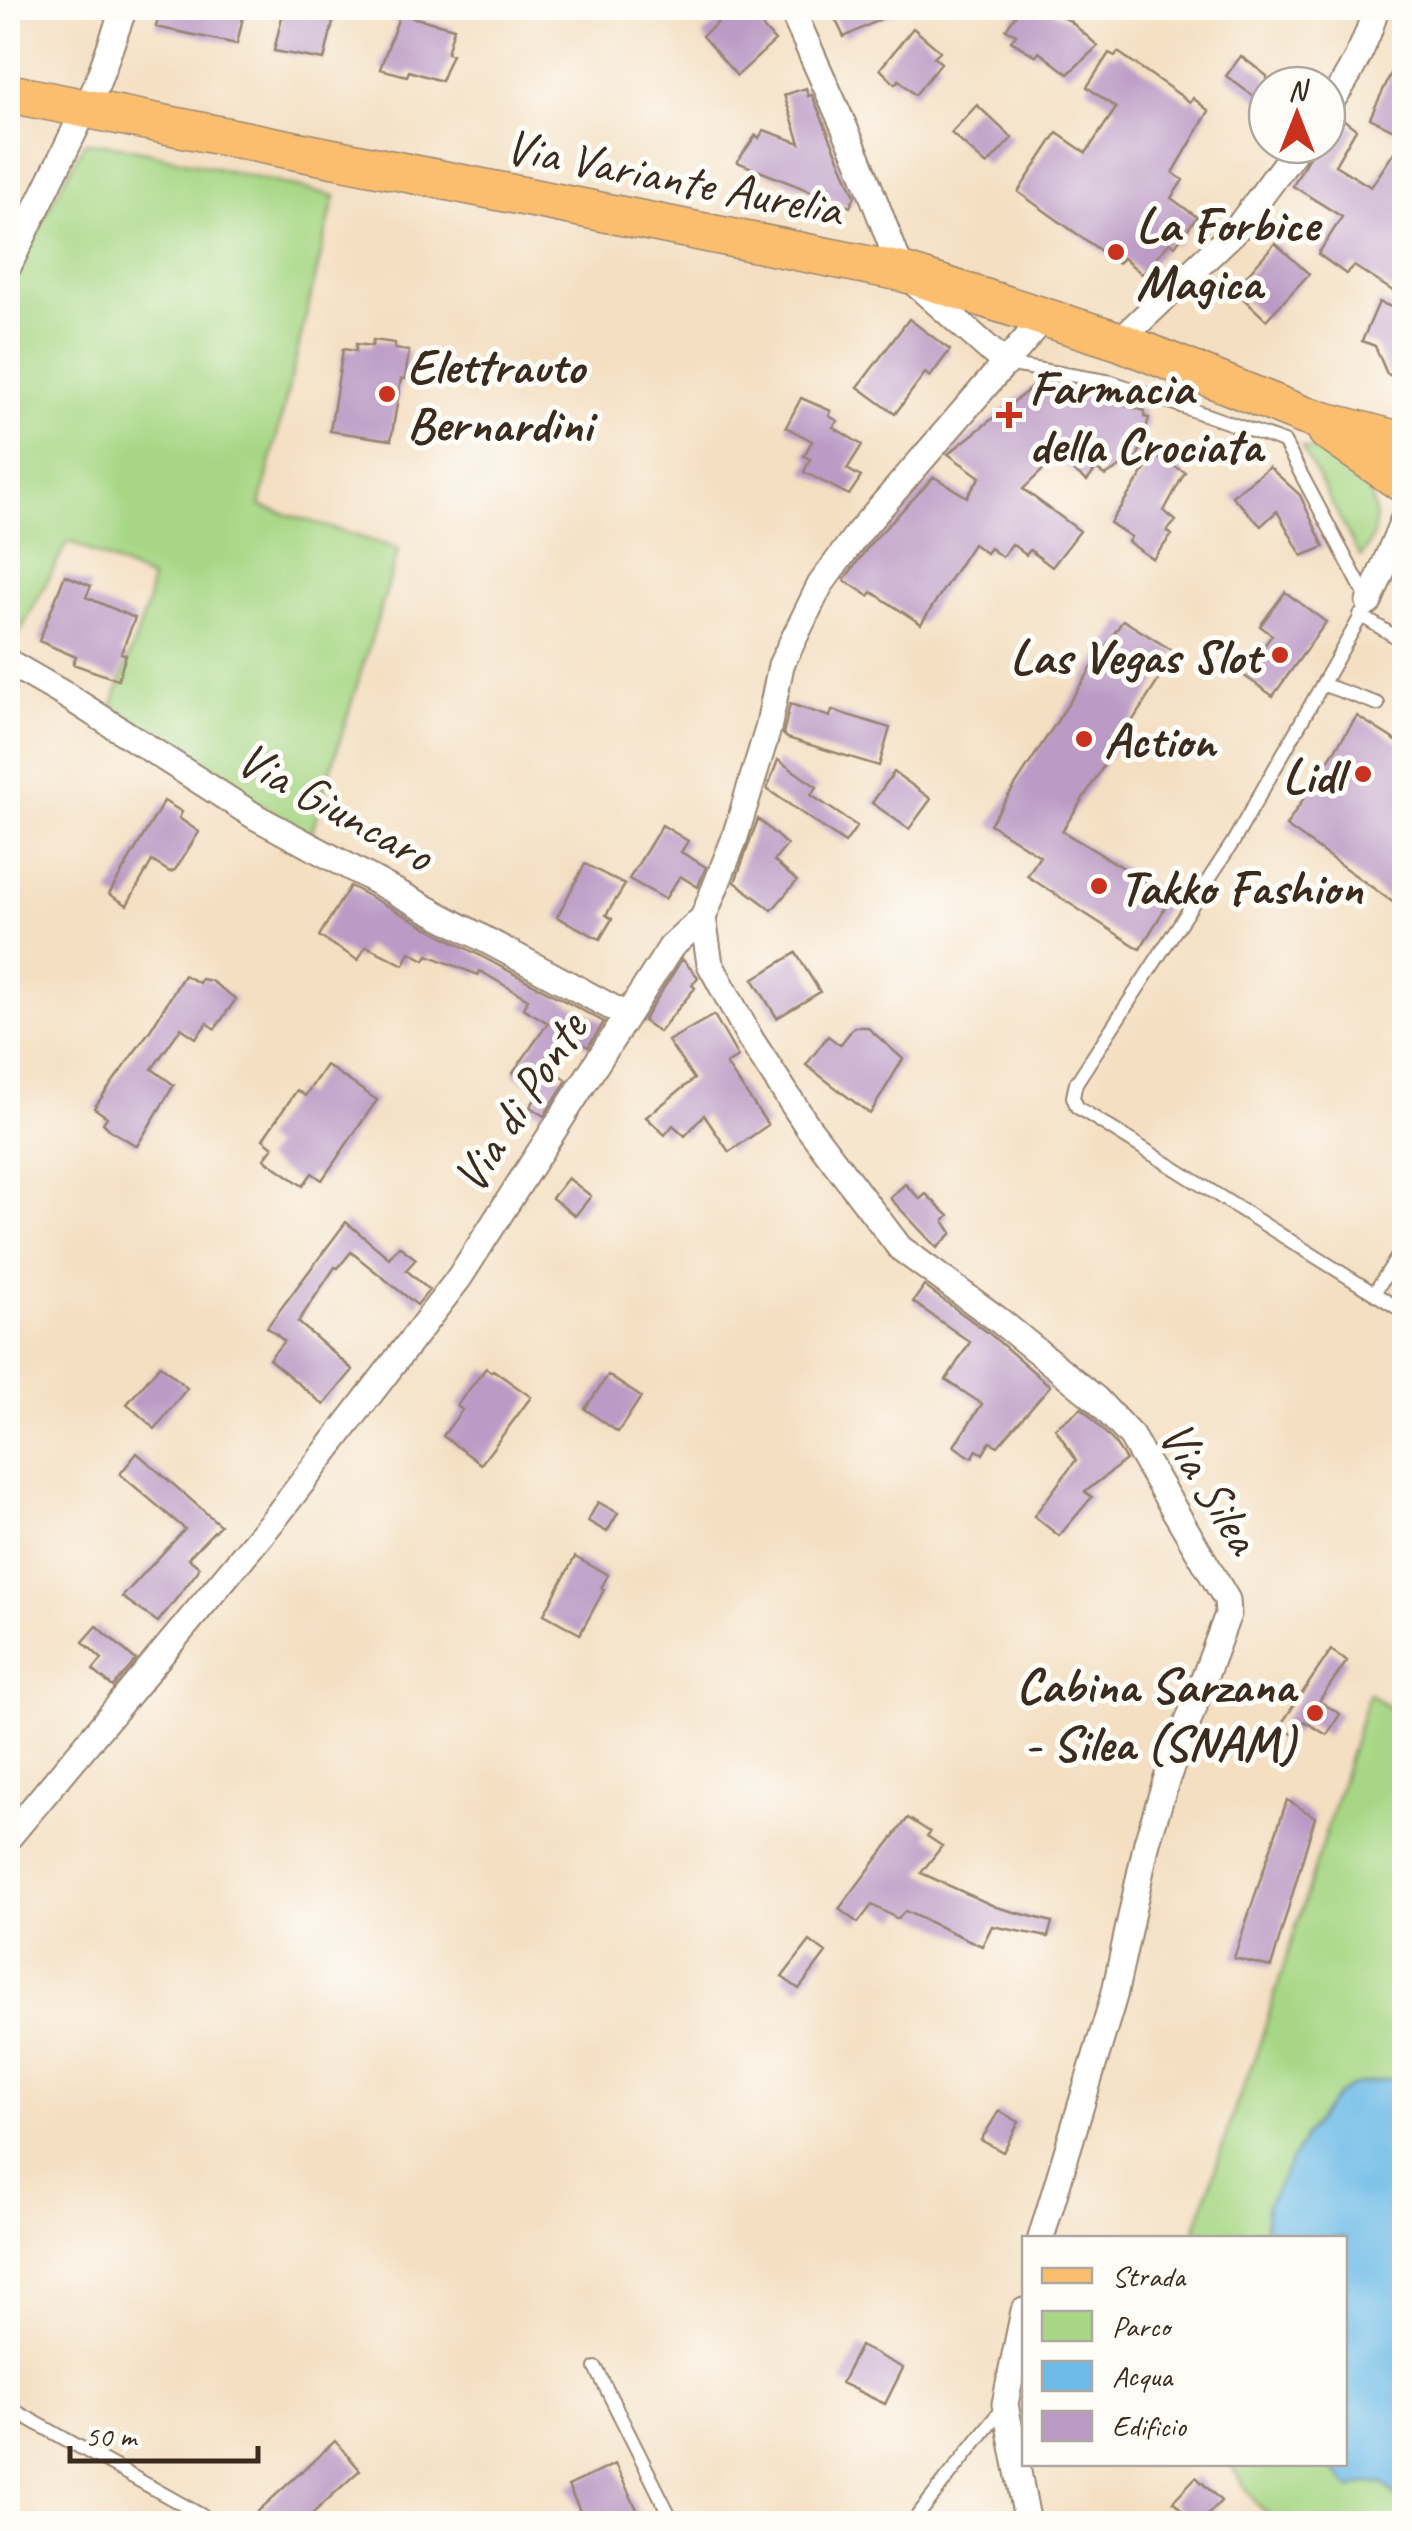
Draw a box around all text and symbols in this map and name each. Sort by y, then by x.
north arrow [1247,65,1347,165]
text: N [1288,73,1310,108]
street label: Via Variante Aurelia [500,114,850,242]
place label: La Forbice Magica [1136,193,1323,314]
marker: La Forbice Magica [1105,241,1127,263]
place label: Elettrauto Bernardini [407,335,598,456]
place label: Farmacia della Crociata [1029,356,1266,477]
marker: Elettrauto Bernardini [376,383,398,405]
marker: Farmacia della Crociata [998,404,1020,426]
place label: Las Vegas Slot [1010,625,1265,688]
marker: Las Vegas Slot [1269,644,1291,666]
place label: Action [1104,709,1218,772]
street label: Via Giuncaro [226,727,446,887]
marker: Action [1073,728,1095,750]
place label: Lidl [1282,744,1352,807]
marker: Lidl [1352,763,1374,785]
place label: Takko Fashion [1119,856,1364,919]
marker: Takko Fashion [1088,875,1110,897]
street label: Via di Ponte [438,999,602,1205]
street label: Via Silea [1145,1409,1276,1567]
place label: Cabina Sarzana - Silea (SNAM) [1016,1654,1299,1775]
marker: Cabina Sarzana - Silea (SNAM) [1304,1702,1326,1724]
legend [1022,2236,1347,2466]
text: Strada [1112,2257,1187,2295]
text: Parco [1112,2307,1173,2345]
text: Acqua [1112,2357,1174,2395]
scale bar [70,2401,258,2463]
text: Edificio [1112,2407,1187,2445]
text: 50 m [85,2417,138,2455]

